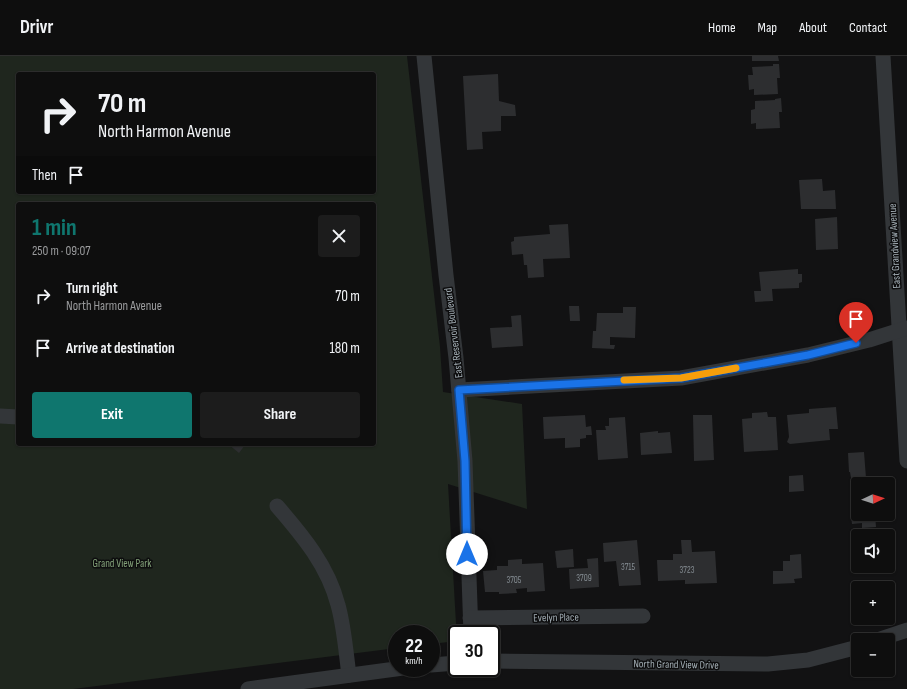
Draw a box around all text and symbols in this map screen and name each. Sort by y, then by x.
text: Drivr [20,16,53,39]
text: Home [708,19,736,36]
text: Map [758,19,777,36]
text: About [799,19,827,36]
text: Contact [849,19,887,36]
text: 70 m [98,87,146,120]
icon: right [32,88,84,140]
text: North Harmon Avenue [98,121,231,142]
icon: arrive [65,164,87,186]
text: Then [32,166,57,185]
street label: East Grandview Avenue [886,203,903,289]
text: 1 min [32,213,77,242]
button: close [318,215,360,257]
text: 250 m · 09:07 [32,243,90,259]
text: Turn right [66,279,118,298]
icon: right [32,285,54,307]
text: 70 m [335,287,360,306]
street label: East Reservoir Boulevard [441,287,465,379]
text: North Harmon Avenue [66,298,162,314]
pin [839,302,873,343]
icon: arrive [845,308,867,330]
icon: arrive [32,337,54,359]
text: Arrive at destination [66,339,175,358]
text: 180 m [329,339,360,358]
button: Exit [32,392,192,438]
button: Share [200,392,360,438]
north arrow [851,477,895,521]
map controls [851,477,895,677]
button: sound [851,529,895,573]
position arrow [446,533,488,575]
park label: Grand View Park [92,557,152,570]
house number: 3715 [621,562,635,573]
house number: 3723 [680,565,695,576]
house number: 3709 [576,573,592,584]
house number: 3705 [507,575,522,586]
button: + [851,581,895,625]
street label: Evelyn Place [533,611,579,624]
speed limit sign: 30 [448,625,500,677]
button: − [851,633,895,677]
text: 22 [405,634,423,658]
text: km/h [405,655,423,667]
street label: North Grand View Drive [633,657,719,672]

